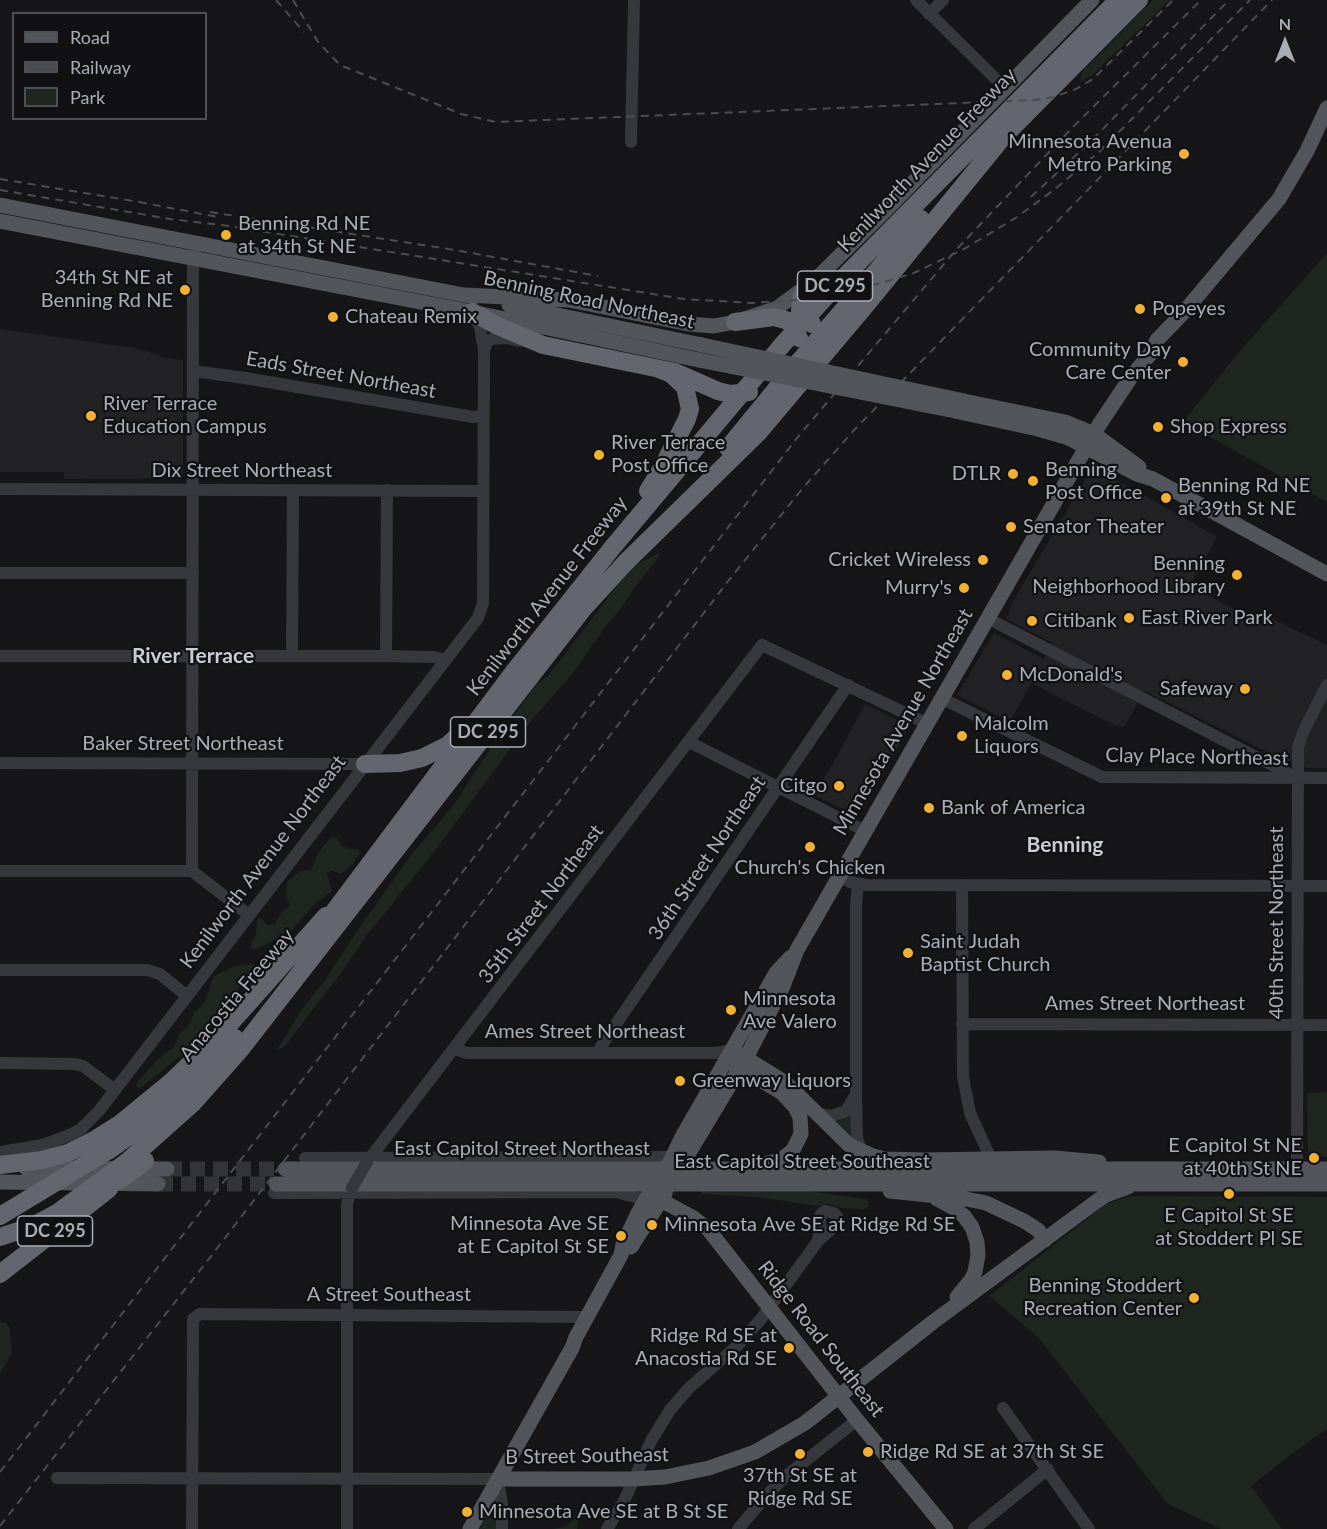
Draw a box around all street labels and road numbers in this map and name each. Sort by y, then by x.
street label: Kenilworth Avenue Freeway [833,63,1021,257]
street label: Benning Road Northeast [481,266,697,334]
road number: DC 295 [798,271,872,301]
street label: Eads Street Northeast [244,346,438,404]
street label: Dix Street Northeast [152,459,332,483]
street label: Kenilworth Avenue Freeway [462,491,632,701]
street label: Minnesota Avenue Northeast [828,604,978,840]
road number: DC 295 [450,717,526,747]
street label: Baker Street Northeast [82,732,284,756]
street label: Clay Place Northeast [1105,743,1289,771]
street label: Kenilworth Avenue Northeast [175,751,351,973]
street label: 36th Street Northeast [643,771,771,945]
street label: 35th Street Northeast [473,820,609,988]
street label: 40th Street Northeast [1265,827,1289,1019]
street label: Anacostia Freeway [175,924,299,1066]
street label: Ames Street Northeast [1045,992,1245,1016]
street label: Ames Street Northeast [485,1020,685,1044]
street label: East Capitol Street Northeast [394,1137,650,1161]
street label: East Capitol Street Southeast [674,1150,930,1174]
road number: DC 295 [17,1216,92,1246]
street label: Ridge Road Southeast [753,1256,889,1422]
street label: A Street Southeast [307,1283,471,1307]
street label: B Street Southeast [505,1443,669,1469]

